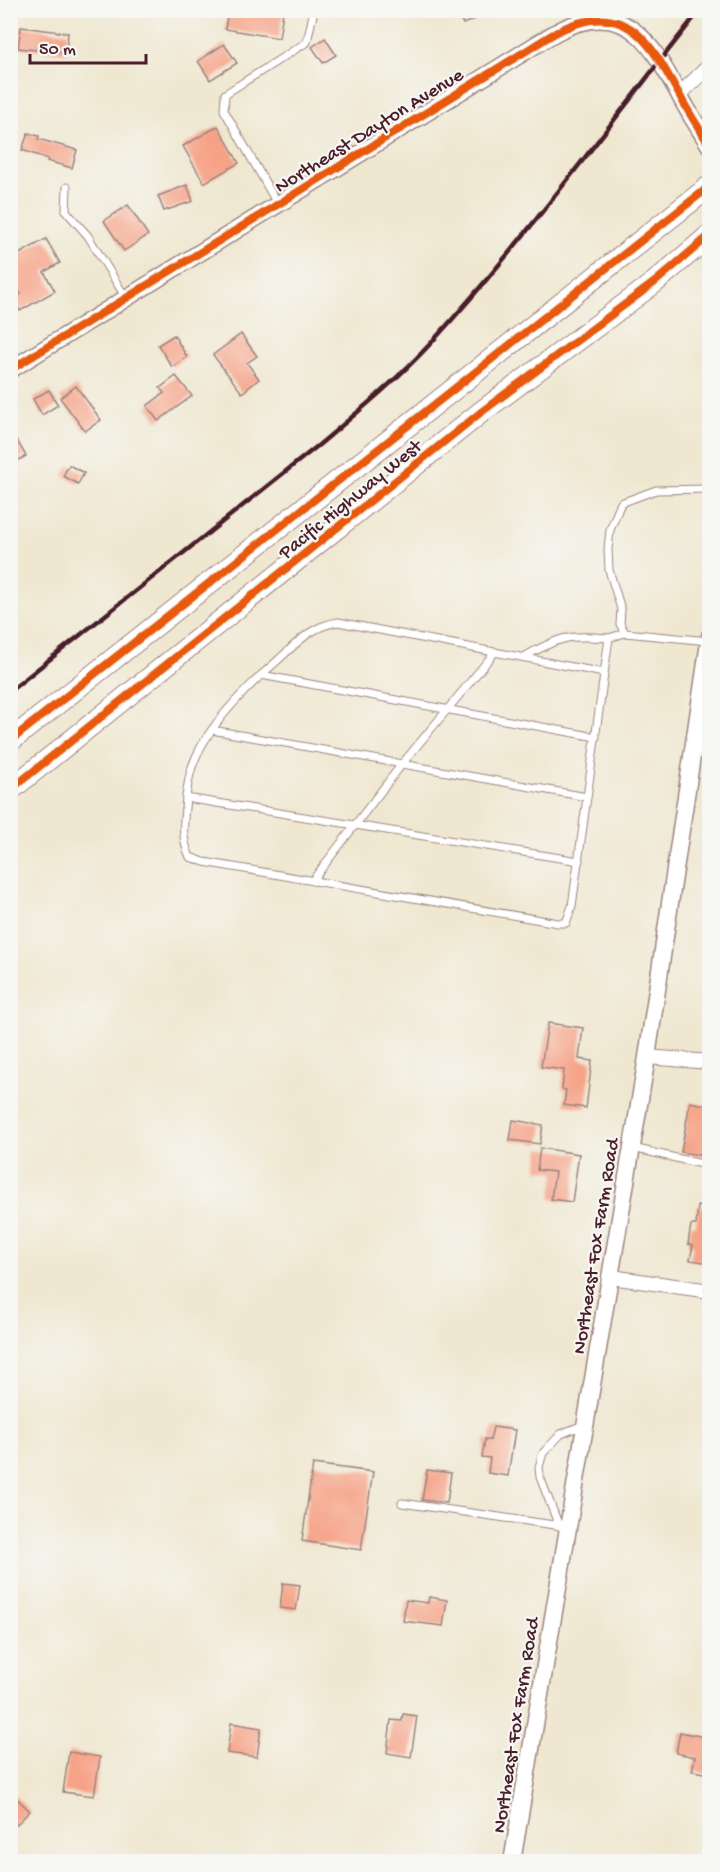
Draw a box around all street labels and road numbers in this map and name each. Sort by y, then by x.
street label: Northeast Dayton Avenue [271,64,469,199]
street label: Pacific Highway West [274,435,429,566]
street label: Northeast Fox Farm Road [569,1135,626,1356]
street label: Northeast Fox Farm Road [489,1614,546,1835]

